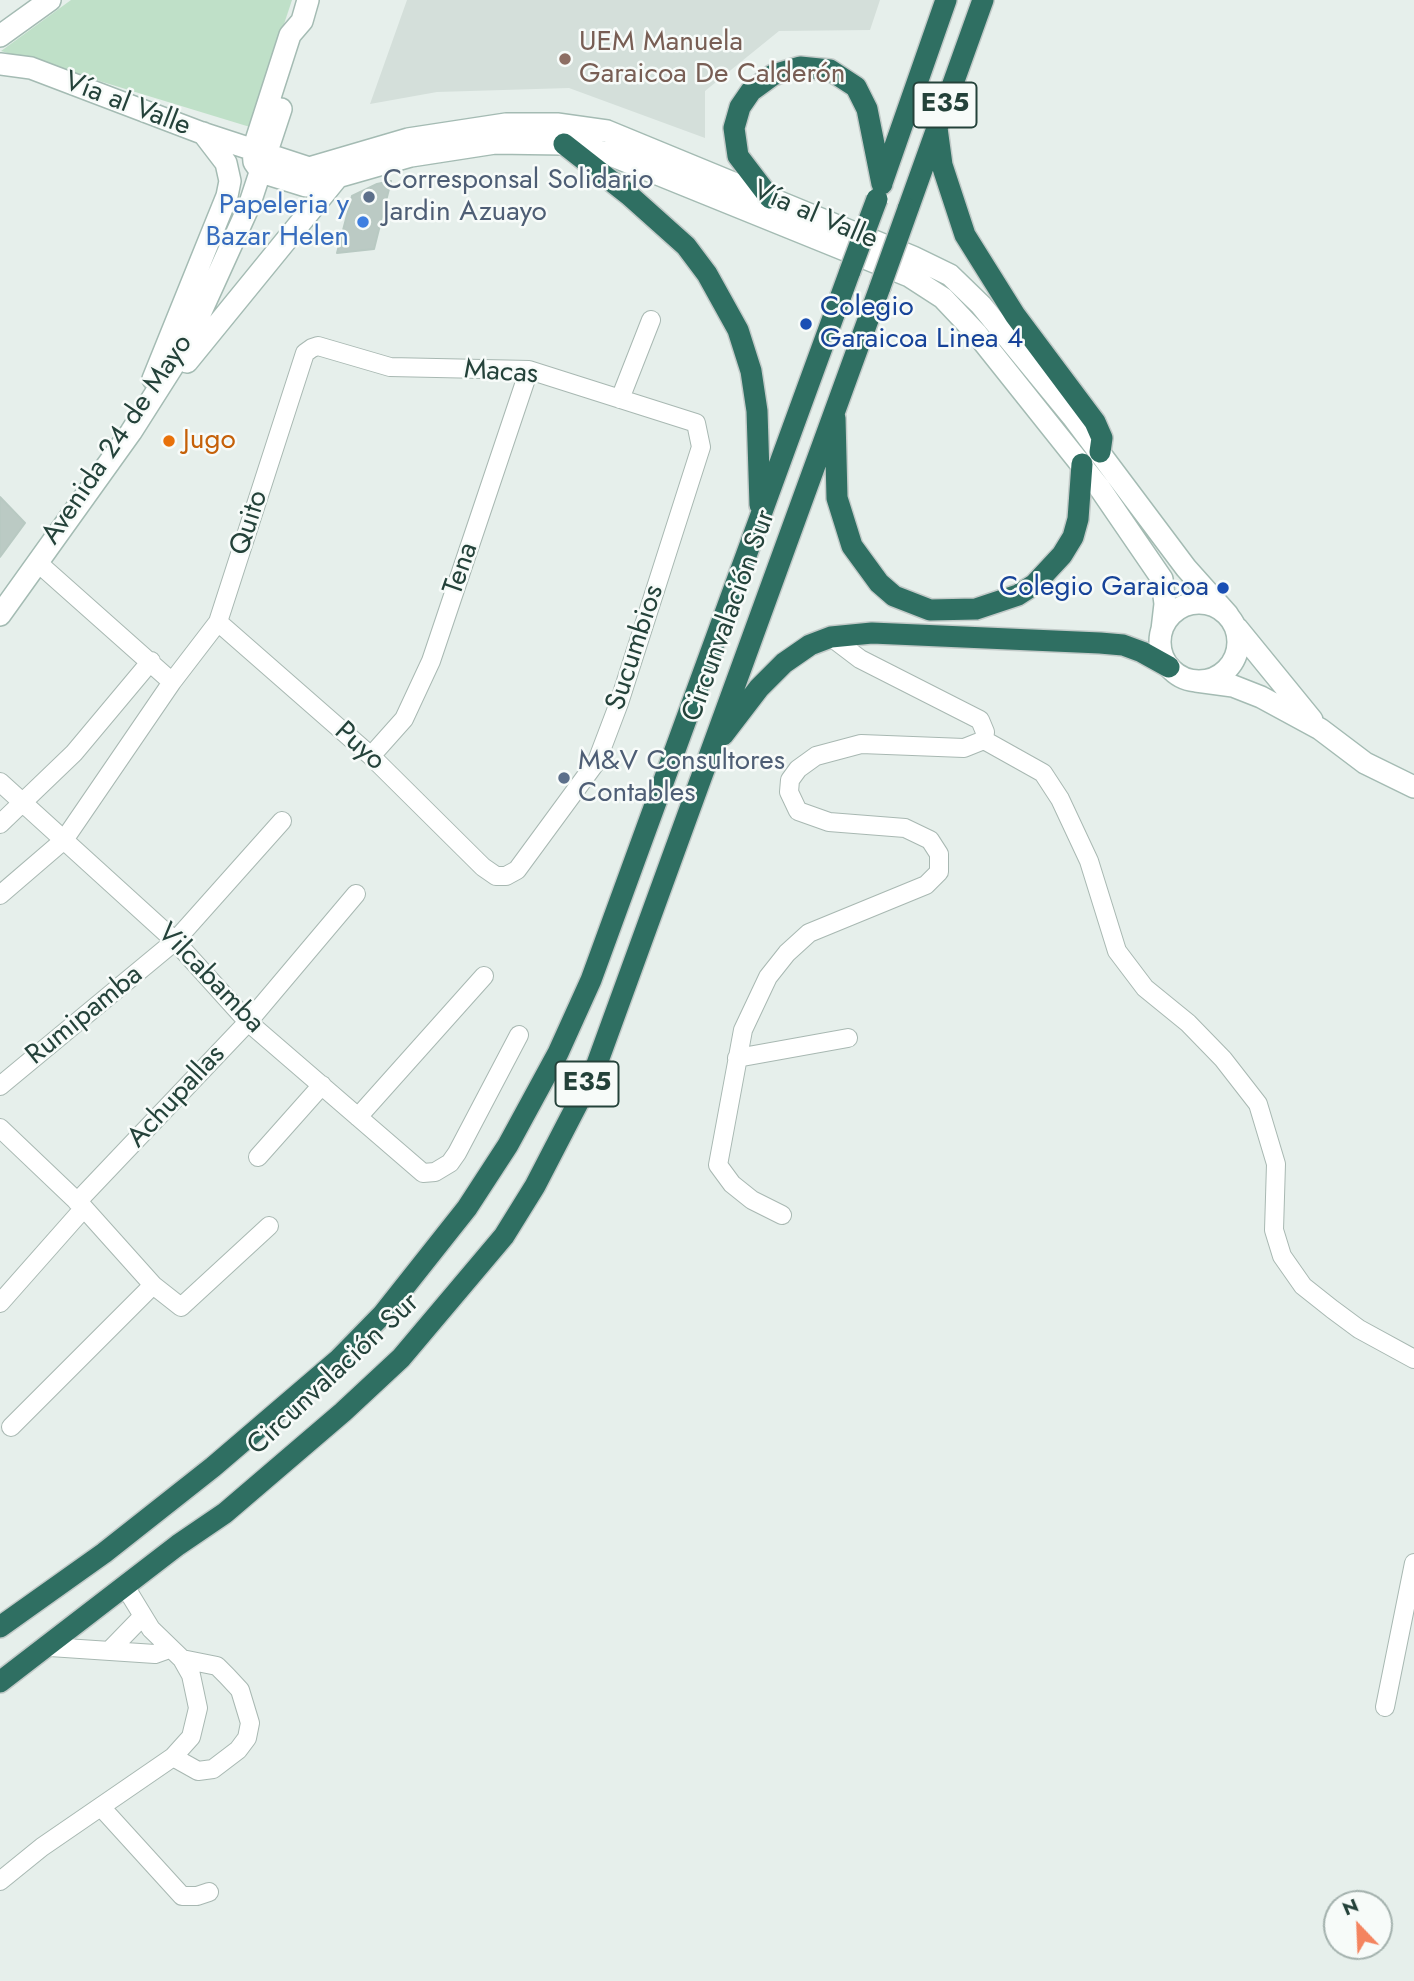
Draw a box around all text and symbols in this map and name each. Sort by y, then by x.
place label: UEM Manuela Garaicoa De Calderón [579,26,846,92]
marker: UEM Manuela Garaicoa De Calderón [557,51,573,67]
street label: Vía al Valle [59,66,195,144]
road number: E35 [914,82,976,128]
place label: Corresponsal Solidario Jardin Azuayo [383,164,653,230]
street label: Vía al Valle [748,175,882,257]
place label: Papeleria y Bazar Helen [206,189,349,255]
marker: Corresponsal Solidario Jardin Azuayo [361,189,377,205]
marker: Papeleria y Bazar Helen [355,214,371,230]
place label: Colegio Garaicoa Linea 4 [820,291,1023,357]
marker: Colegio Garaicoa Linea 4 [798,316,814,332]
street label: Avenida 24 de Mayo [35,329,201,551]
street label: Macas [463,354,539,392]
place label: Jugo [183,424,236,458]
marker: Jugo [161,433,177,449]
street label: Quito [224,486,276,560]
street label: Circunvalación Sur [676,506,784,726]
street label: Tena [438,539,486,599]
place label: Colegio Garaicoa [999,571,1209,605]
marker: Colegio Garaicoa [1215,580,1231,596]
street label: Sucumbios [600,581,672,715]
street label: Puyo [327,716,391,778]
place label: M&V Consultores Contables [578,745,785,811]
marker: M&V Consultores Contables [556,770,572,786]
street label: Vilcabamba [149,917,271,1041]
street label: Rumipamba [20,959,150,1073]
street label: Achupallas [121,1039,233,1155]
road number: E35 [556,1062,618,1106]
street label: Circunvalación Sur [241,1287,427,1463]
north arrow [1323,1890,1393,1960]
text: N [1338,1892,1363,1922]

